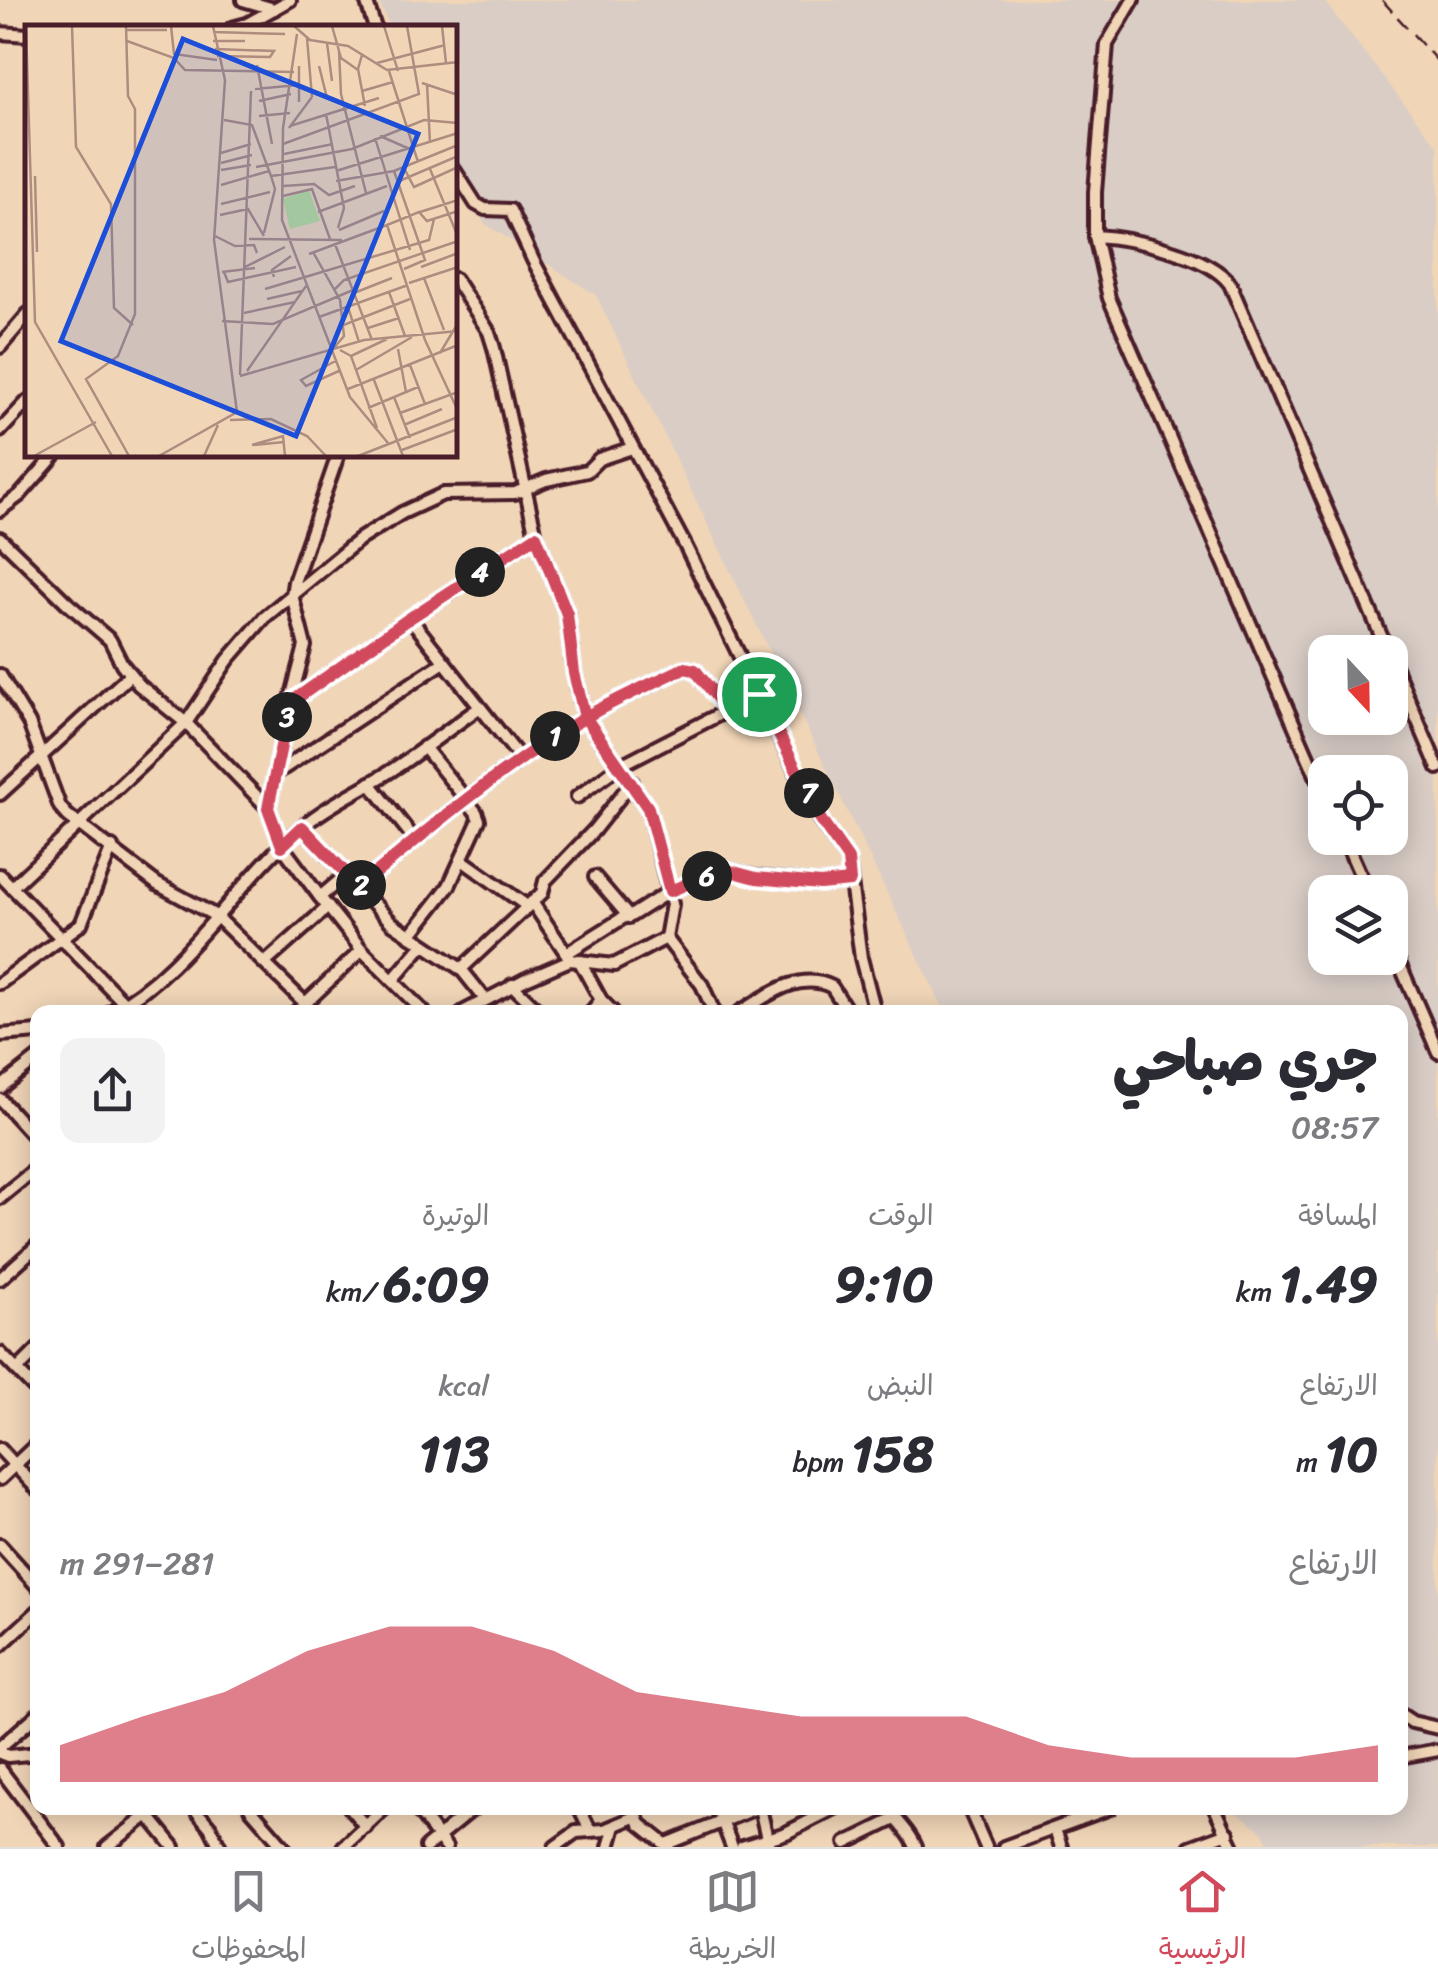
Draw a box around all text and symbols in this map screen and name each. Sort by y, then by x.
inset map [25,25,458,458]
pin: 4 [455,547,505,597]
text: 4 [471,547,489,596]
north arrow [1308,635,1408,735]
map controls [1308,635,1408,975]
pin [717,652,802,737]
icon: arrive [732,667,787,722]
pin: 3 [262,692,312,742]
text: 3 [279,692,295,741]
pin: 1 [530,711,580,761]
text: 1 [549,711,561,760]
button: locate [1308,755,1408,855]
pin: 7 [784,768,834,818]
text: 7 [801,768,817,817]
pin: 6 [682,851,732,901]
text: 6 [699,851,715,900]
pin: 2 [336,860,386,910]
text: 2 [353,860,369,909]
button: layers [1308,875,1408,975]
text: جري صباحي [1113,1013,1378,1110]
button: share [60,1038,165,1143]
text: 08:57 [1291,1099,1378,1156]
text: الوتيرة [422,1191,489,1240]
text: الوقت [868,1191,934,1240]
text: المسافة [1298,1191,1378,1240]
text: 6:09 [384,1240,489,1329]
text: 9:10 [835,1240,934,1329]
text: 1.49 [1280,1240,1378,1329]
text: /km [326,1267,384,1316]
text: km [1236,1267,1280,1316]
text: kcal [438,1361,489,1410]
text: النبض [867,1361,934,1410]
text: الارتفاع [1299,1361,1378,1410]
text: 113 [419,1410,489,1499]
text: 158 [852,1410,934,1499]
text: 10 [1325,1410,1378,1499]
text: bpm [793,1437,852,1486]
text: m [1296,1437,1325,1486]
text: 281–291 m [60,1535,214,1592]
text: الارتفاع [1288,1535,1378,1592]
tab: المحفوظات [191,1864,307,1973]
tab: الخريطة [689,1864,776,1973]
tab: الرئيسية [1159,1864,1247,1973]

